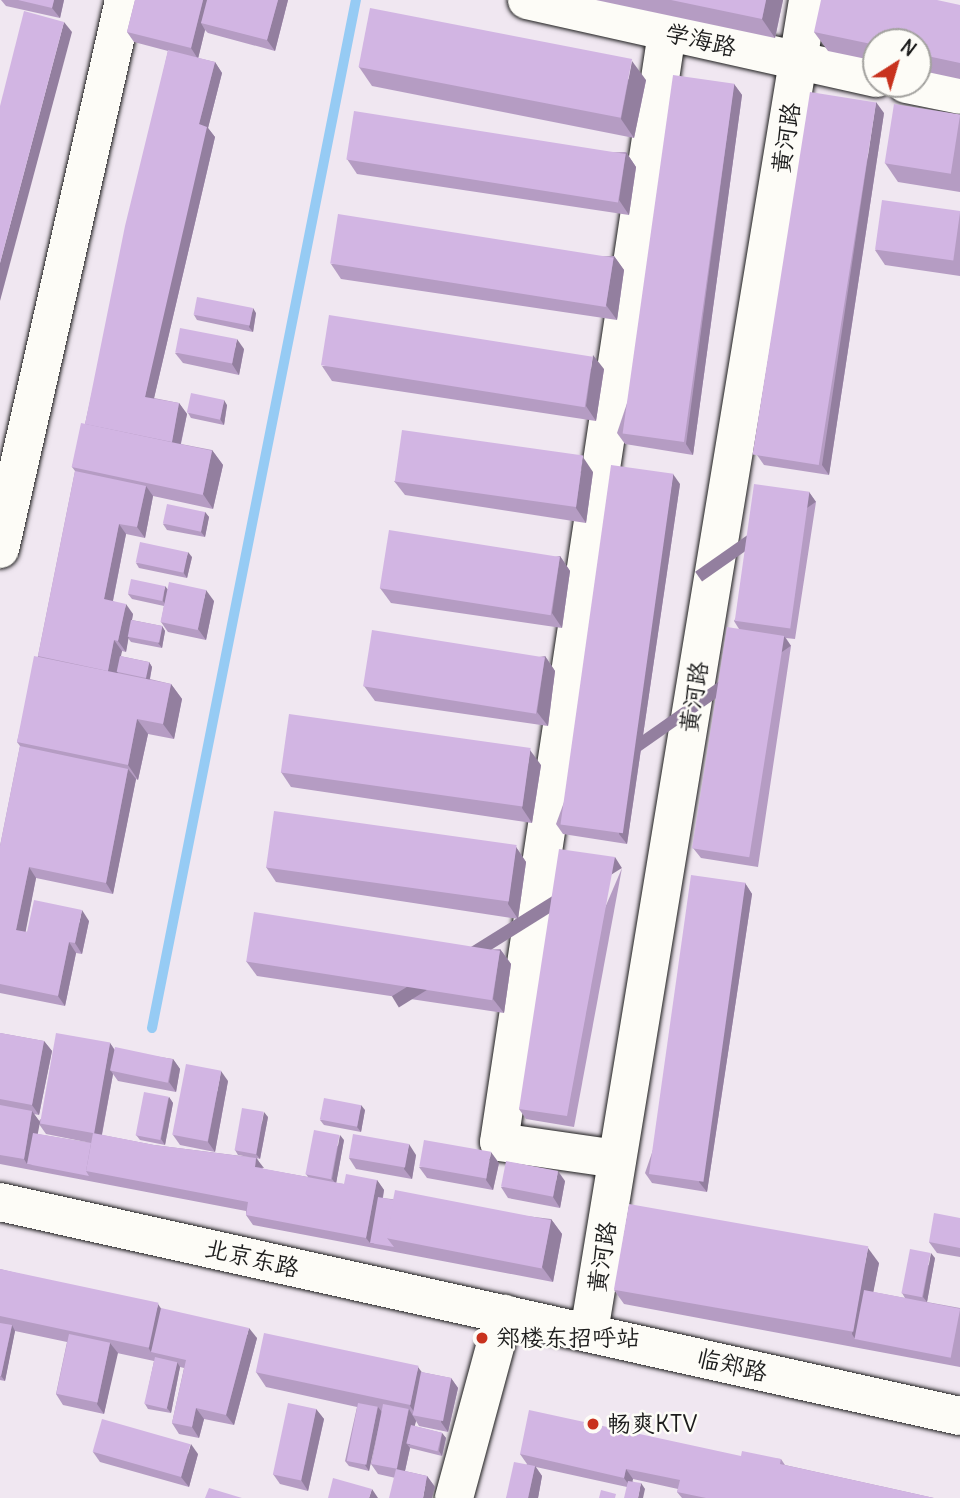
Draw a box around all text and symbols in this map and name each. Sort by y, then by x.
street label: 学海路 [663,18,739,62]
north arrow [862,28,932,98]
text: N [896,34,921,61]
street label: 黄河路 [766,100,806,176]
street label: 黄河路 [674,659,714,735]
street label: 黄河路 [582,1219,622,1295]
street label: 北京东路 [202,1233,302,1283]
place label: 郑楼东招呼站 [496,1324,640,1352]
marker: 郑楼东招呼站 [474,1330,490,1346]
street label: 临郑路 [694,1343,770,1387]
place label: 畅爽KTV [607,1410,697,1438]
marker: 畅爽KTV [585,1416,601,1432]

